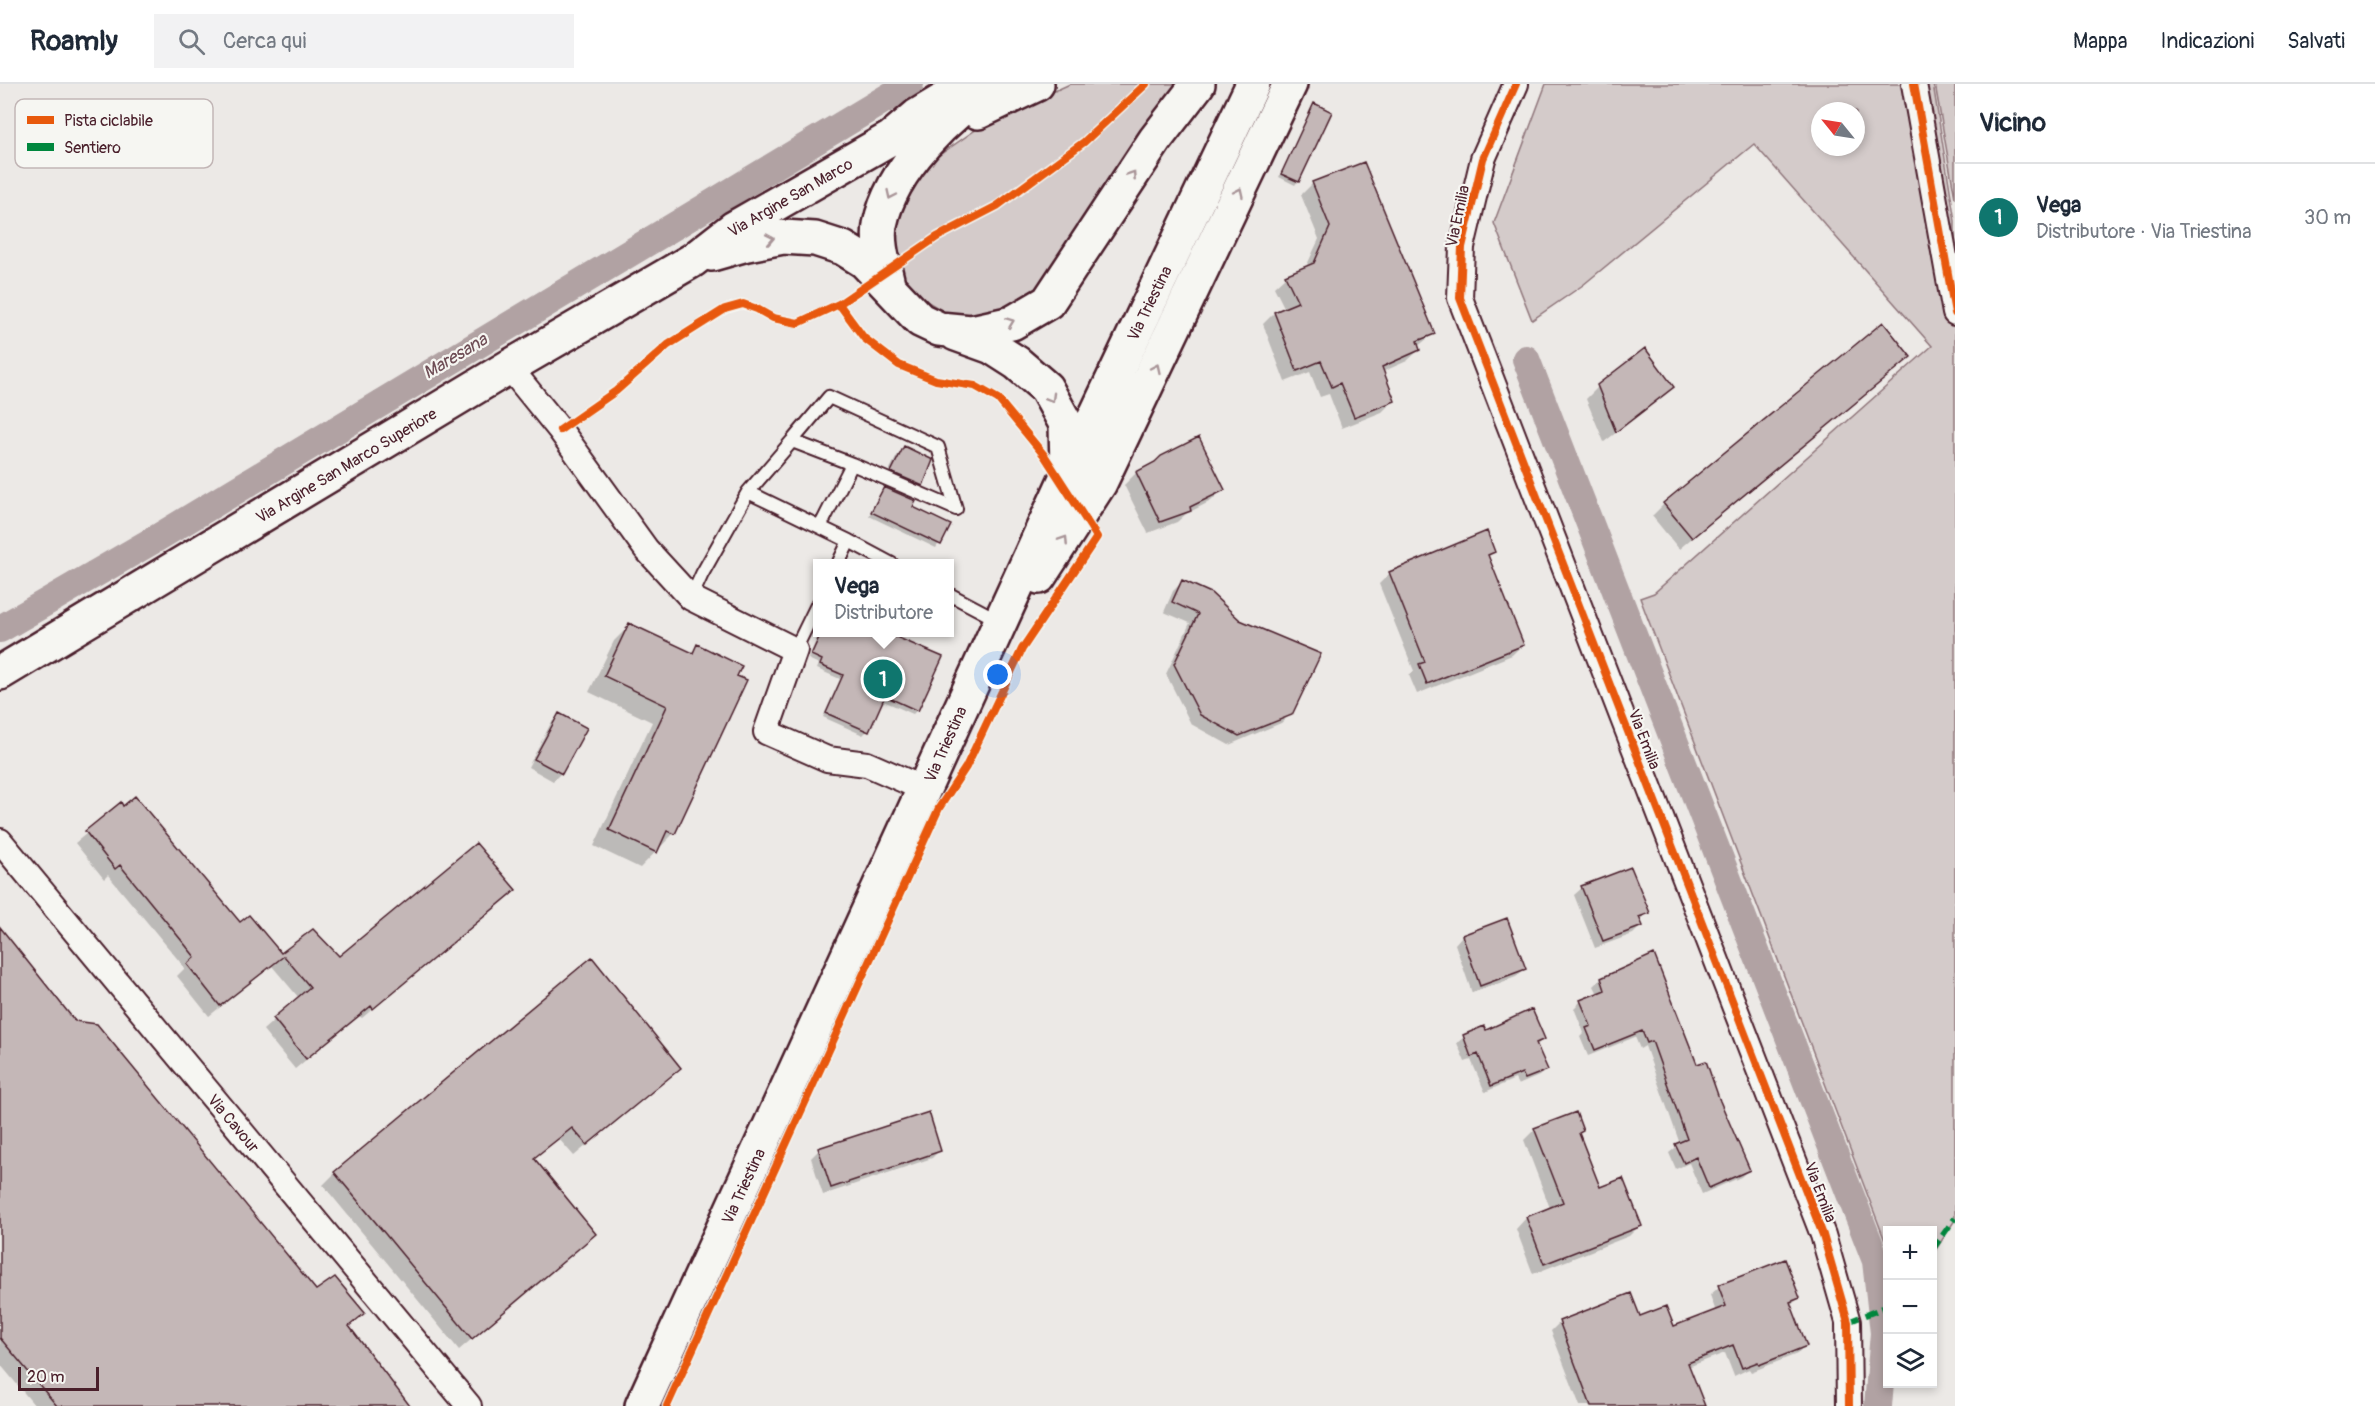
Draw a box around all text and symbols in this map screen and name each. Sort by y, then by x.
search box [154,14,574,68]
text: Roamly [30,24,118,59]
icon: search [175,25,208,58]
text: Cerca qui [223,27,307,55]
text: Mappa [2073,28,2128,55]
text: Indicazioni [2161,28,2254,55]
text: Salvati [2287,28,2345,55]
legend [15,99,213,168]
north arrow [1811,102,1865,156]
text: Vicino [1979,107,2046,139]
text: Pista ciclabile [64,111,153,131]
text: Sentiero [64,138,121,158]
street label: Via Argine San Marco [725,154,857,242]
one-way arrow [1124,171,1136,181]
street label: Via Emilia [1442,183,1474,249]
one-way arrow [1232,188,1244,199]
one-way arrow [887,189,899,200]
text: Vega [2036,191,2081,219]
text: 1 [1995,205,2002,230]
text: 30 m [2304,205,2351,230]
text: Distributore · Via Triestina [2036,219,2251,244]
one-way arrow [764,233,774,246]
street label: Via Triestina [1123,263,1177,344]
one-way arrow [1004,317,1015,329]
water label: Maresana [419,328,493,384]
one-way arrow [1148,364,1160,375]
one-way arrow [1044,392,1055,402]
street label: Via Argine San Marco Superiore [252,404,441,528]
one-way arrow [1056,536,1068,546]
popup [813,559,954,637]
text: Vega [834,572,879,600]
text: Distributore [834,600,933,625]
pin: 1 [864,656,902,702]
your location [983,660,1012,689]
street label: Via Triestina [920,703,972,785]
street label: Via Emilia [1623,706,1665,772]
street label: Via Cavour [203,1090,264,1157]
street label: Via Triestina [718,1145,770,1227]
street label: Via Emilia [1799,1159,1841,1225]
map controls [1883,1226,1937,1388]
button: + [1883,1226,1937,1280]
button: − [1883,1280,1937,1334]
button: layers [1883,1334,1937,1388]
scale bar [18,1364,99,1392]
text: 20 m [27,1367,65,1387]

